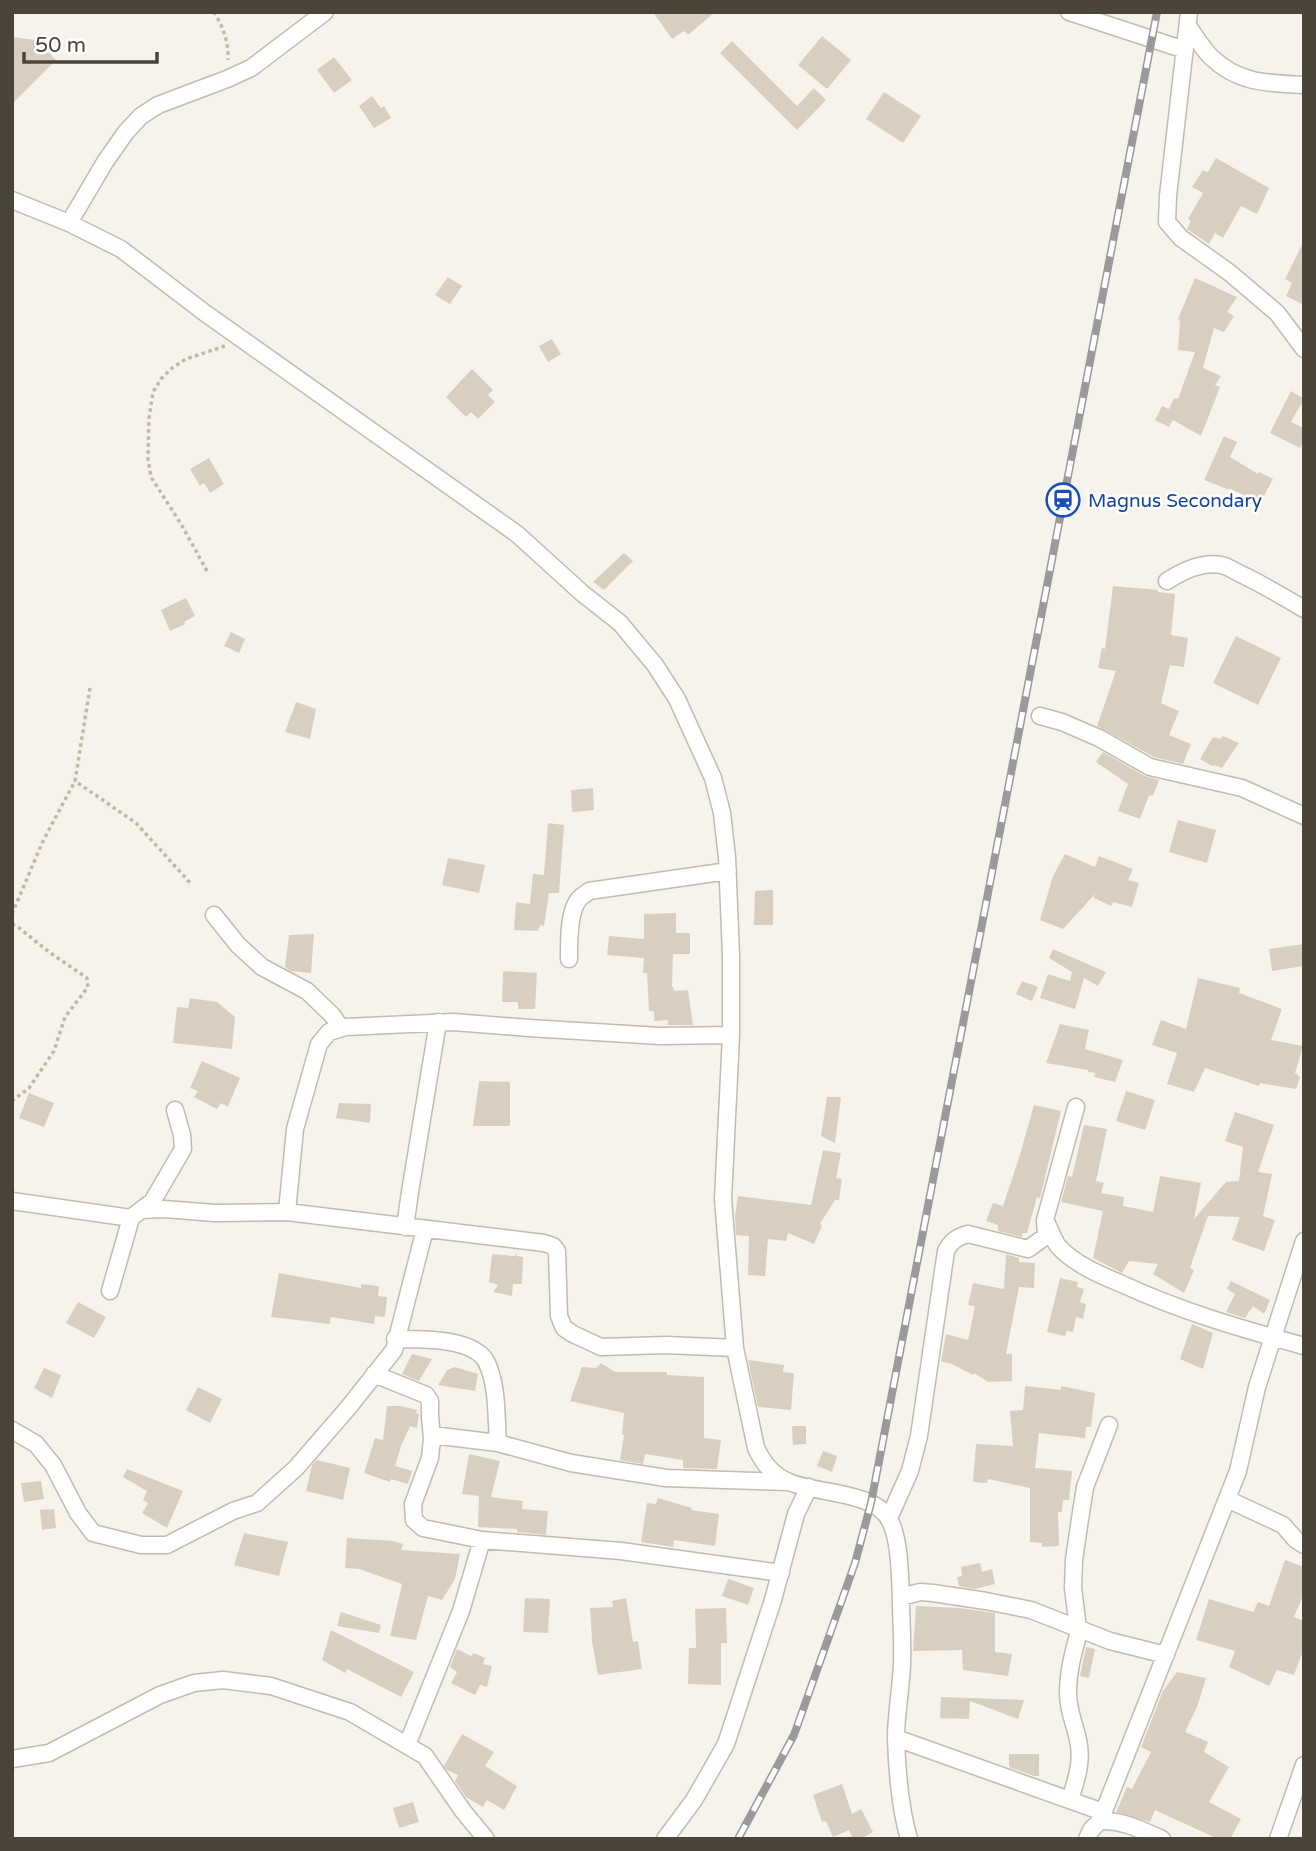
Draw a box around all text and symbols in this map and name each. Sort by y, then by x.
scale bar [24,21,158,65]
text: 50 m [35,33,86,58]
station icon: Magnus Secondary [1044,481,1082,519]
place label: Magnus Secondary [1088,490,1262,512]

